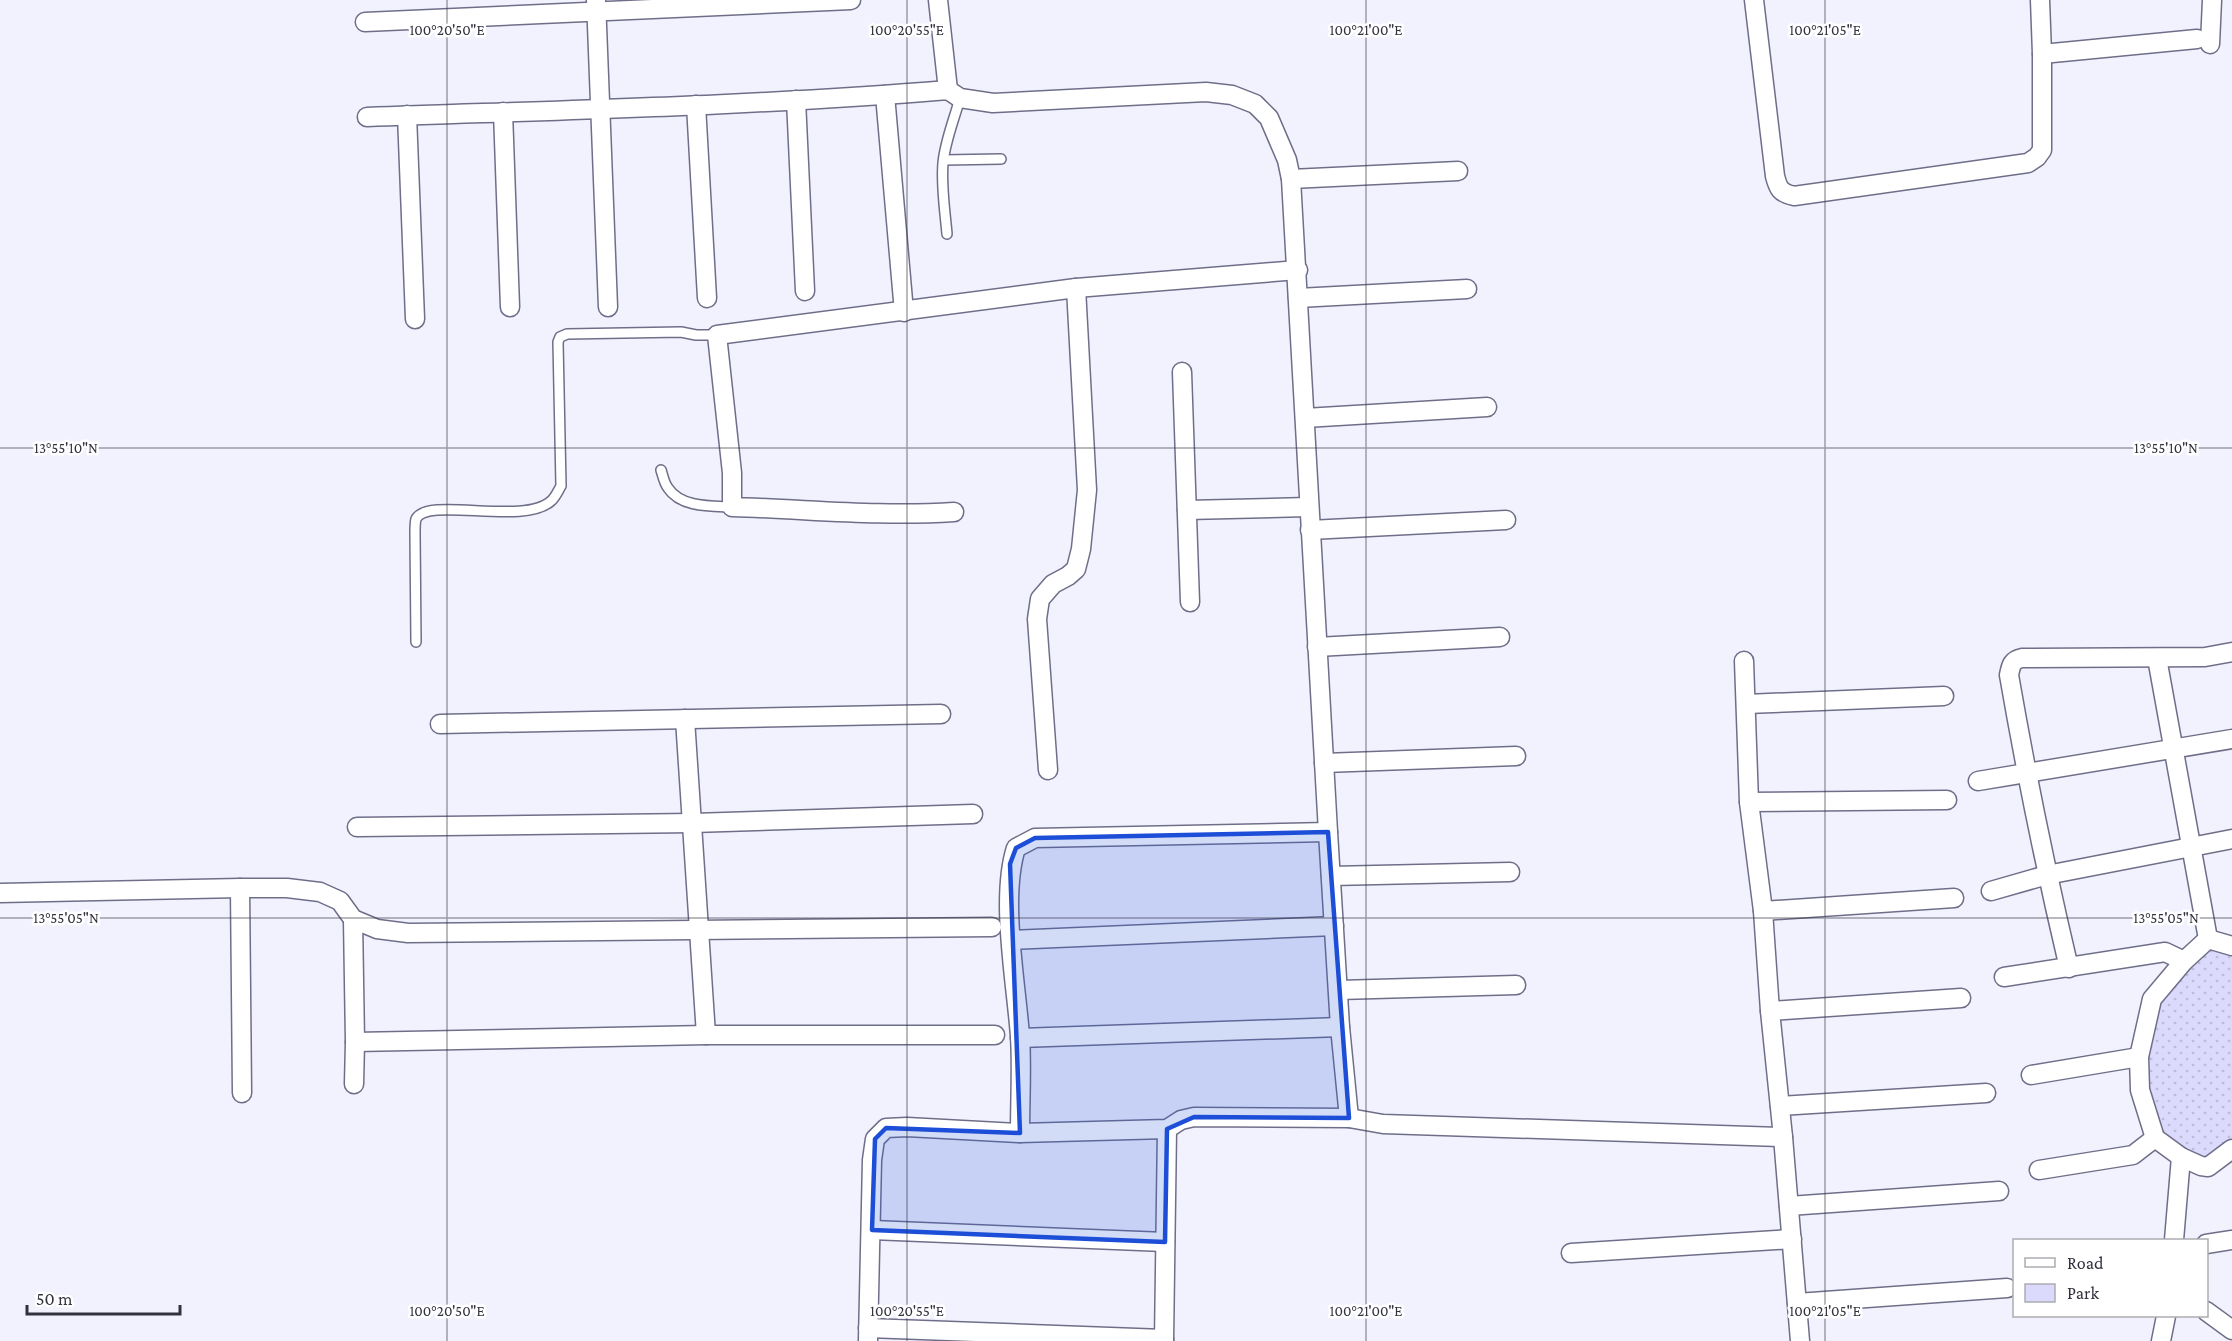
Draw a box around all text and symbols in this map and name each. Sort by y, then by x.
text: 100°20'50"E [409,22,485,38]
text: 100°20'55"E [870,22,944,38]
text: 100°21'00"E [1330,22,1402,38]
text: 100°21'05"E [1789,22,1861,38]
text: 13°55'10"N [34,440,98,456]
text: 13°55'10"N [2134,440,2198,456]
text: 13°55'05"N [33,910,99,926]
text: 13°55'05"N [2133,910,2199,926]
legend [2013,1239,2208,1317]
text: Road [2067,1253,2104,1273]
scale bar [27,1278,180,1316]
text: Park [2067,1283,2099,1303]
text: 50 m [36,1289,73,1309]
text: 100°20'50"E [409,1303,485,1319]
text: 100°20'55"E [870,1303,944,1319]
text: 100°21'00"E [1330,1303,1402,1319]
text: 100°21'05"E [1789,1303,1861,1319]

